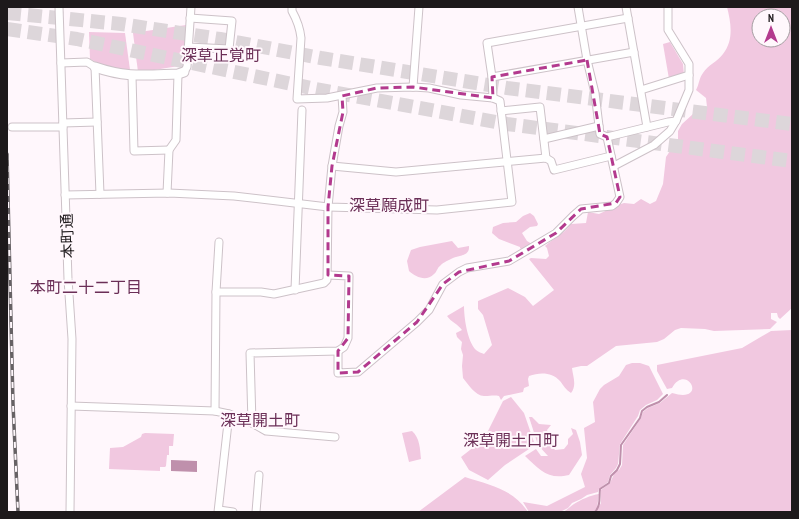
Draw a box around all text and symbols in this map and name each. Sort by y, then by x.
north arrow [751,8,791,48]
text: N [768,11,774,25]
district label: 深草正覚町 [181,45,261,65]
district label: 深草願成町 [349,195,429,215]
street label: 本町通 [57,213,77,259]
district label: 本町二十二丁目 [30,277,142,297]
district label: 深草開土町 [220,410,300,430]
district label: 深草開土口町 [463,430,559,450]

